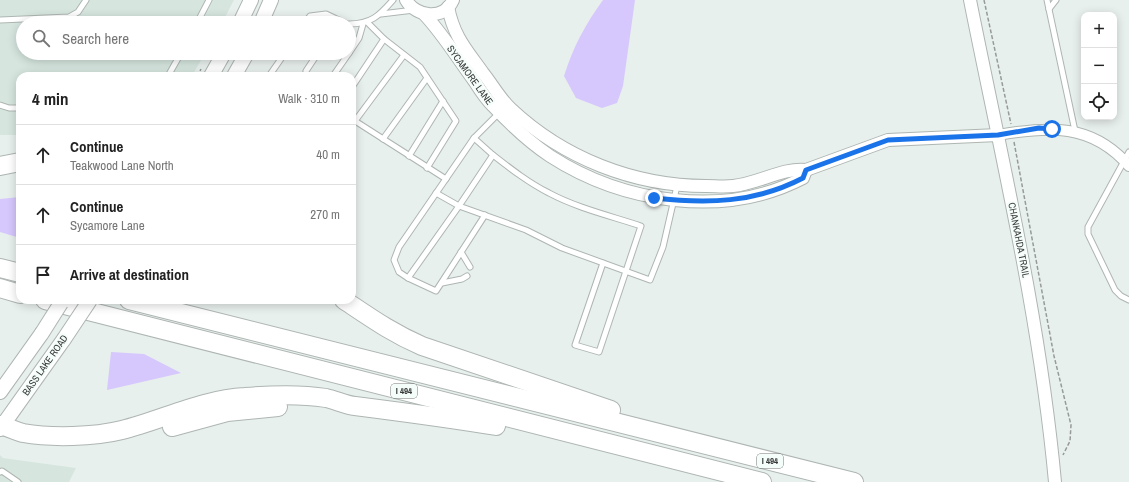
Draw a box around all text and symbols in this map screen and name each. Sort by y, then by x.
map controls [1081,12,1117,120]
button: + [1081,12,1117,48]
search box [16,16,356,60]
icon: search [30,27,52,49]
text: Search here [62,28,129,49]
street label: SYCAMORE LANE [444,43,496,107]
button: − [1081,48,1117,84]
button: locate [1081,84,1117,120]
text: 4 min [32,87,68,110]
text: Walk · 310 m [278,90,340,107]
route start [1043,120,1061,138]
text: Continue [70,136,123,157]
icon: ahead [32,144,54,166]
text: 40 m [316,146,340,163]
text: Teakwood Lane North [70,157,174,174]
route end [645,189,663,207]
text: Continue [70,196,123,217]
street label: CHANKAHDA TRAIL [1005,201,1033,279]
icon: ahead [32,204,54,226]
text: 270 m [310,206,340,223]
text: Sycamore Lane [70,217,145,234]
icon: arrive [32,264,54,286]
text: Arrive at destination [70,264,189,285]
street label: BASS LAKE ROAD [19,332,71,398]
road number: I 494 [391,384,417,398]
road number: I 494 [757,454,783,468]

